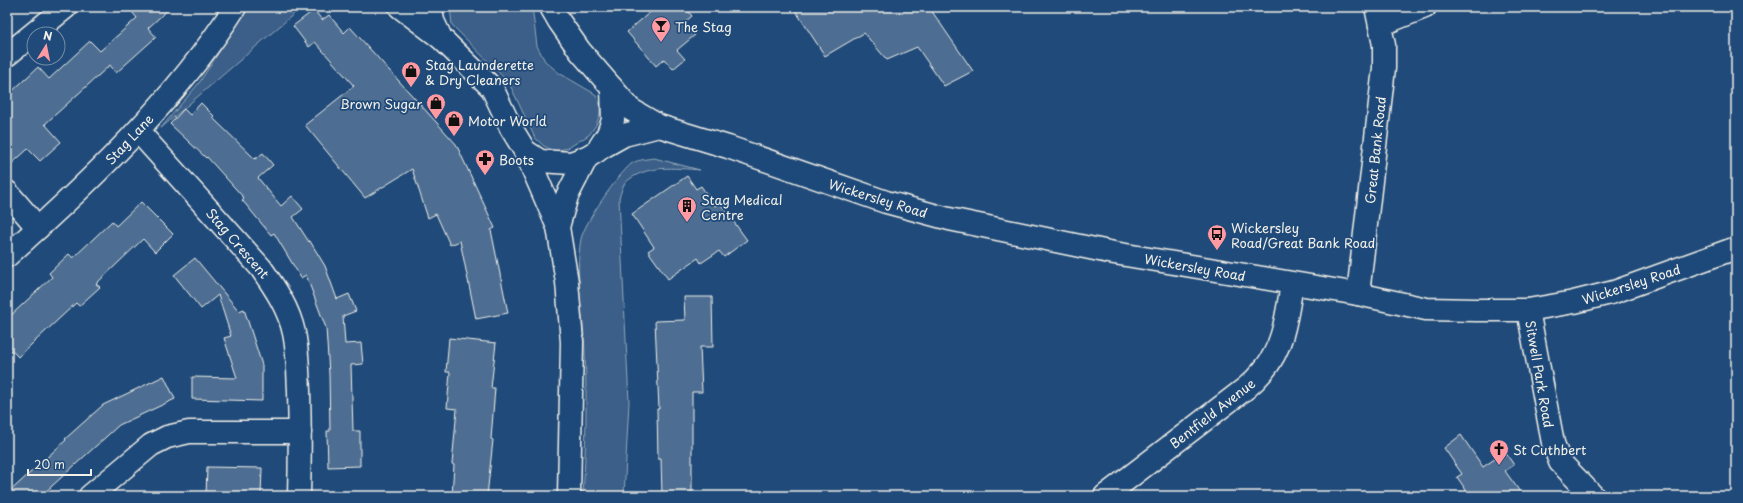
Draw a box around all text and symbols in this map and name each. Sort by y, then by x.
bar icon: The Stag [650,15,672,43]
place label: The Stag [675,17,732,36]
north arrow [26,26,66,66]
text: N [42,27,54,45]
place label: Stag Launderette & Dry Cleaners [425,55,534,89]
shop icon: Stag Launderette & Dry Cleaners [400,60,422,88]
shop icon: Brown Sugar [425,92,447,120]
place label: Brown Sugar [340,94,422,113]
street label: Great Bank Road [1360,95,1390,205]
street label: Stag Lane [100,109,158,169]
shop icon: Motor World [443,109,465,137]
place label: Motor World [468,111,547,130]
pharmacy icon: Boots [474,148,496,176]
place label: Boots [499,150,534,169]
street label: Wickersley Road [826,174,930,222]
place label: Stag Medical Centre [701,190,782,224]
building icon: Stag Medical Centre [676,195,698,223]
street label: Stag Crescent [202,204,274,282]
place label: Wickersley Road/Great Bank Road [1231,218,1375,252]
bus stop icon: Wickersley Road/Great Bank Road [1206,223,1228,251]
street label: Wickersley Road [1143,249,1247,285]
street label: Wickersley Road [1579,259,1683,309]
street label: Sitwell Park Road [1521,319,1559,429]
street label: Bentfield Avenue [1165,374,1259,452]
church icon: St Cuthbert [1488,438,1510,466]
place label: St Cuthbert [1513,440,1586,459]
scale bar [28,451,91,477]
text: 20 m [34,455,65,473]

